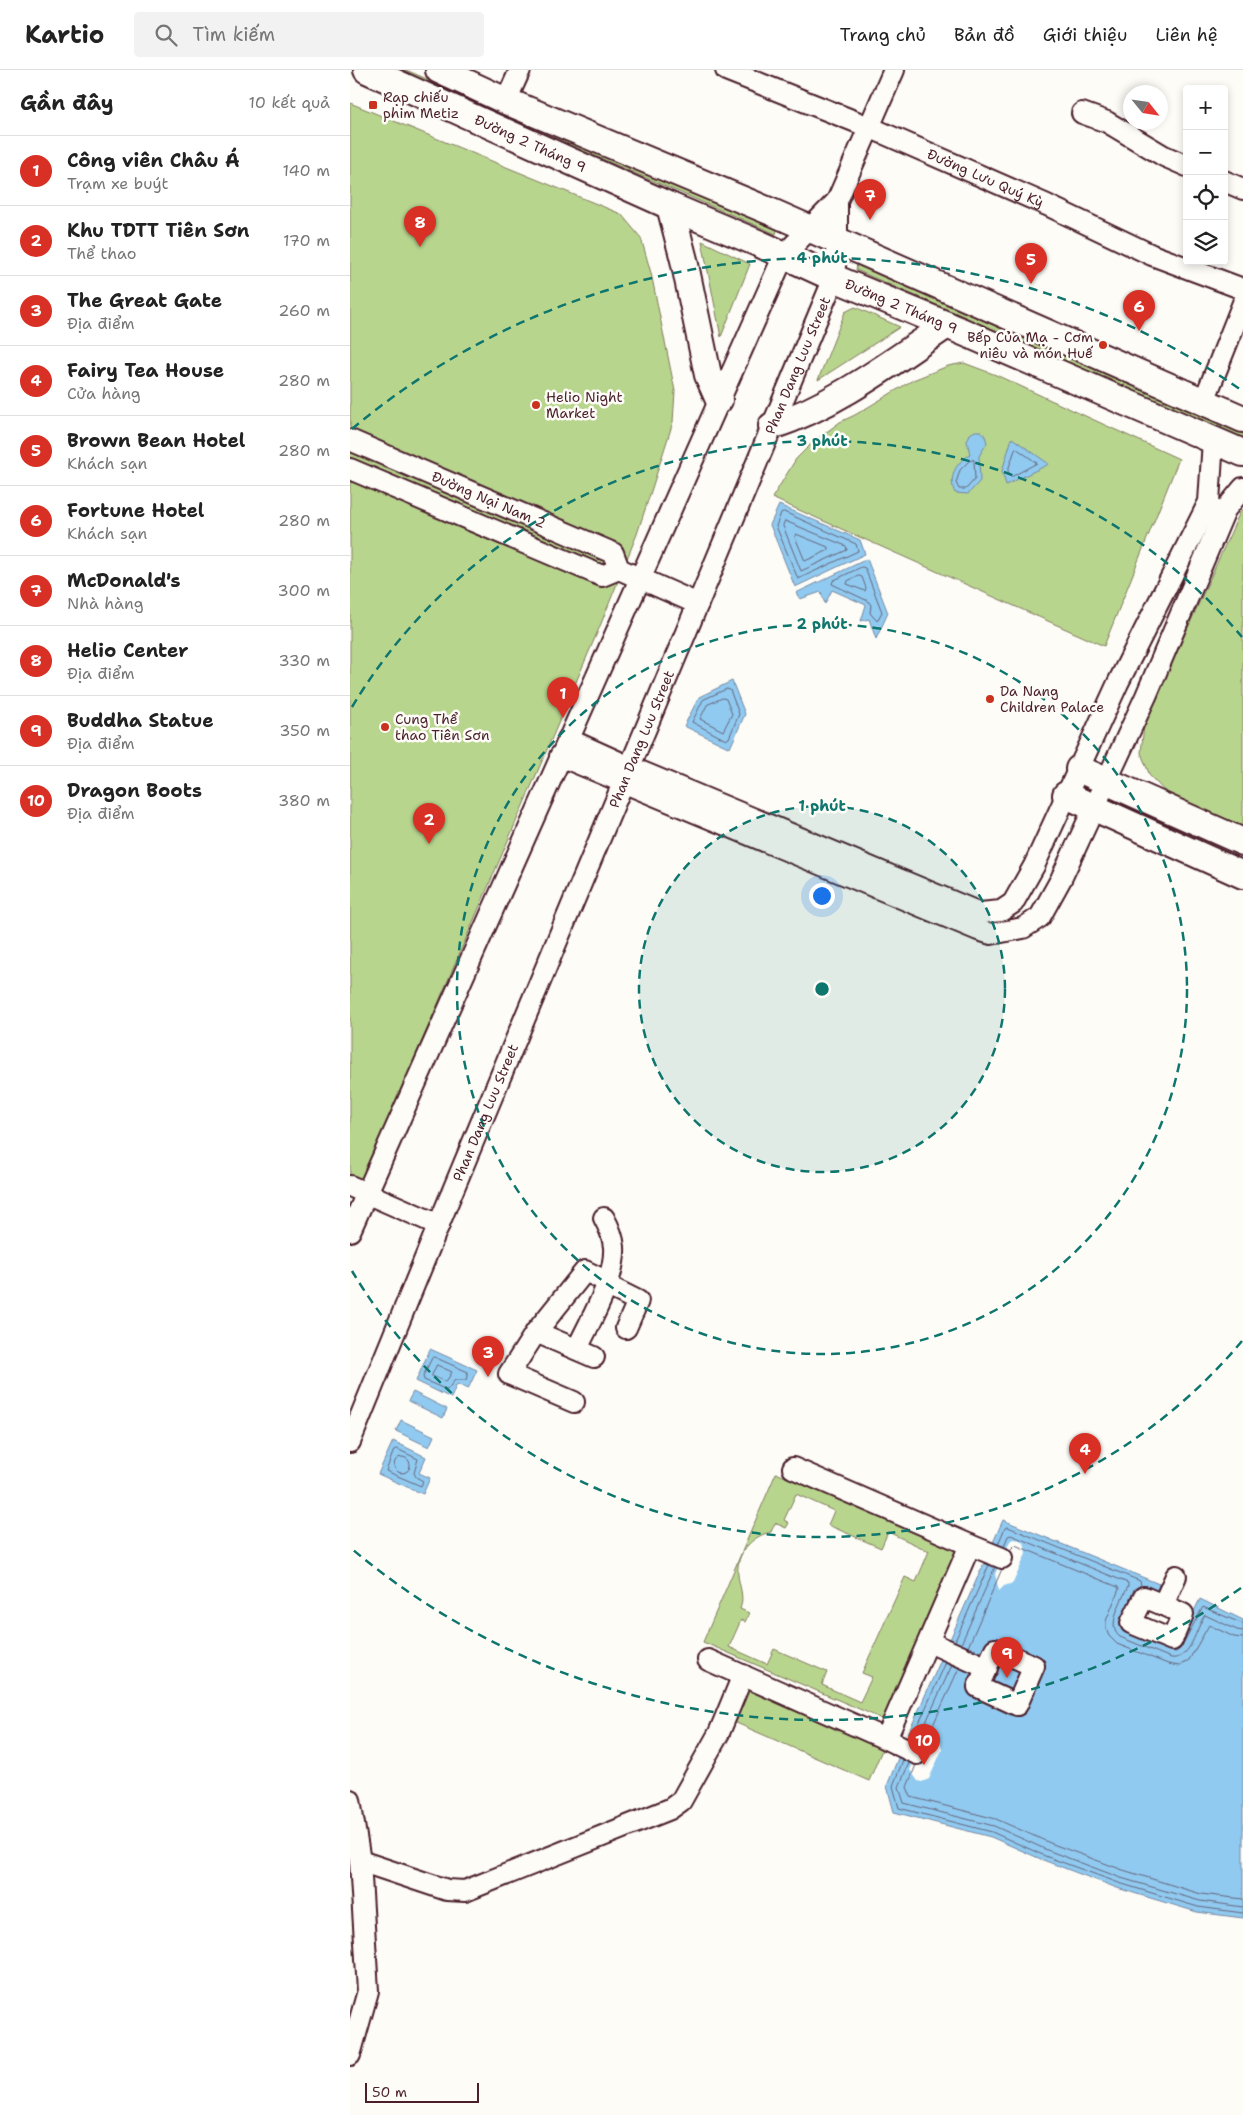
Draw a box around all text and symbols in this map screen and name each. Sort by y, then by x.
search box [134,12,484,57]
text: Kartio [25,19,104,51]
icon: search [152,21,180,49]
text: Tìm kiếm [192,22,275,47]
text: Trang chủ [840,23,926,47]
text: Bản đồ [954,23,1015,47]
text: Giới thiệu [1043,23,1127,47]
text: Liên hệ [1155,23,1218,47]
north arrow [1123,85,1168,130]
map controls [1183,85,1228,265]
button: + [1183,85,1228,130]
place label: Rạp chiếu phim Metiz [383,88,459,122]
text: Gần đây [20,89,114,117]
text: 10 kết quả [249,92,330,113]
marker: Rạp chiếu phim Metiz [367,99,379,111]
street label: Đường 2 Tháng 9 [472,110,589,176]
button: − [1183,130,1228,175]
street label: Đường Lưu Quý Kỳ [924,145,1046,211]
text: Công viên Châu Á [67,148,240,173]
text: 1 [32,160,40,181]
text: 140 m [283,160,330,181]
text: Trạm xe buýt [67,173,169,194]
button: locate [1183,175,1228,220]
pin: 7 [854,179,886,220]
pin: 8 [404,206,436,247]
text: Khu TDTT Tiên Sơn [67,218,249,243]
button: layers [1183,220,1228,265]
text: 2 [30,230,42,251]
text: 170 m [283,230,330,251]
text: Thể thao [67,243,137,264]
pin: 5 [1015,243,1047,284]
text: 4 phút [796,248,848,268]
street label: Đường 2 Tháng 9 [842,275,960,337]
text: The Great Gate [67,288,222,313]
pin: 6 [1123,290,1155,331]
street label: Phan Dang Luu Street [761,294,834,437]
text: 3 [30,300,42,321]
text: 260 m [278,300,330,321]
text: Địa điểm [67,313,135,334]
place label: Bếp Của Mạ - Cơm niêu và món Huế [967,328,1094,362]
marker: Bếp Của Mạ - Cơm niêu và món Huế [1097,339,1109,351]
text: Fairy Tea House [67,358,224,383]
text: 4 [30,370,42,391]
text: 280 m [278,370,330,391]
text: Cửa hàng [67,383,141,404]
place label: Helio Night Market [546,388,623,422]
marker: Helio Night Market [530,399,542,411]
text: Brown Bean Hotel [67,428,245,453]
text: 3 phút [796,431,848,451]
text: 5 [31,440,41,461]
text: 280 m [278,440,330,461]
text: Khách sạn [67,453,147,474]
street label: Đường Nại Nam 2 [429,467,549,532]
text: Fortune Hotel [67,498,204,523]
text: 6 [30,510,42,531]
text: 280 m [278,510,330,531]
text: Khách sạn [67,523,147,544]
text: McDonald's [67,568,180,593]
text: 7 [30,580,42,601]
text: 300 m [278,580,330,601]
text: Nhà hàng [67,593,144,614]
text: 2 phút [796,614,848,634]
text: Helio Center [67,638,188,663]
text: 8 [30,650,42,671]
text: 330 m [278,650,330,671]
text: Địa điểm [67,663,135,684]
street label: Phan Dang Luu Street [605,668,678,810]
pin: 1 [547,677,579,718]
place label: Da Nang Children Palace [1000,682,1104,716]
marker: Da Nang Children Palace [984,693,996,705]
text: Buddha Statue [67,708,214,733]
place label: Cung Thể thao Tiên Sơn [395,710,490,744]
text: 9 [30,720,42,741]
text: 350 m [279,720,330,741]
marker: Cung Thể thao Tiên Sơn [379,721,391,733]
text: Địa điểm [67,733,135,754]
text: Dragon Boots [67,778,202,803]
text: 10 [27,790,45,811]
text: 380 m [278,790,330,811]
text: 1 phút [798,796,846,816]
text: Địa điểm [67,803,135,824]
pin: 2 [413,803,445,844]
your location [809,883,835,909]
centre of rings [813,980,831,998]
street label: Phan Dang Luu Street [449,1041,522,1184]
pin: 3 [472,1336,504,1377]
pin: 4 [1069,1433,1101,1474]
pin: 9 [991,1637,1023,1678]
pin: 10 [908,1724,940,1765]
scale bar [365,2080,479,2103]
text: 50 m [372,2083,407,2101]

